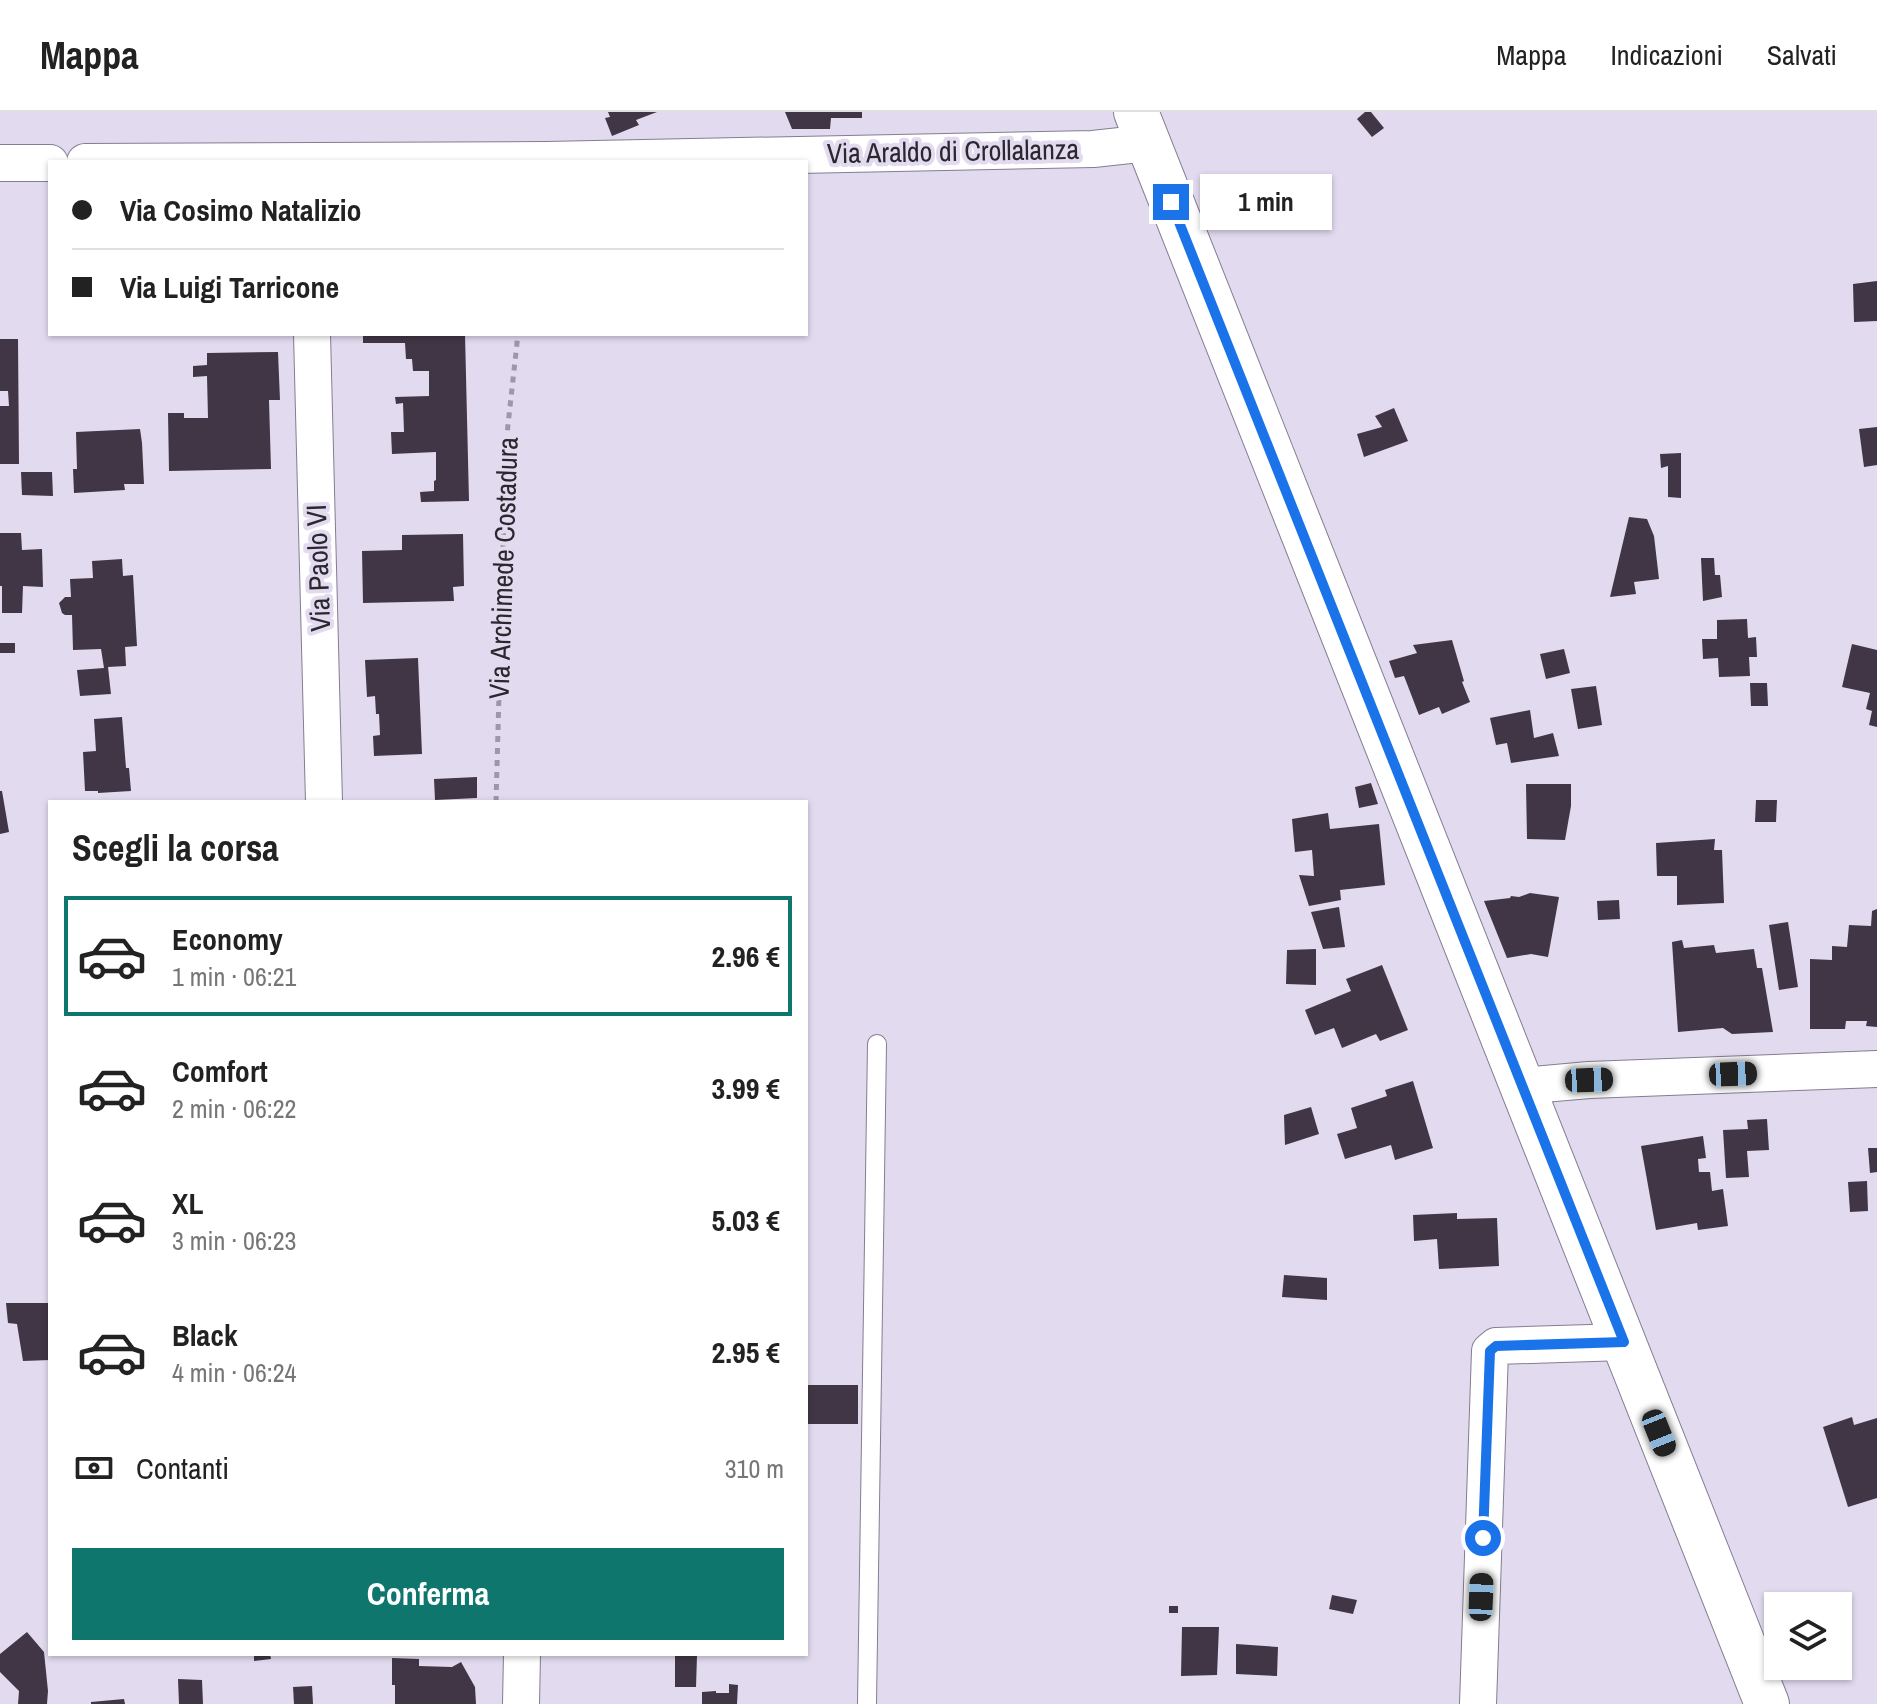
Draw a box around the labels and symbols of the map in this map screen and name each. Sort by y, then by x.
street label: Via Araldo di Crollalanza [827,130,1080,172]
callout: 1 min [1199,174,1331,230]
route end [1153,184,1189,220]
street label: Via Archimede Costadura [479,436,527,700]
street label: Via Paolo VI [297,504,339,632]
car [1709,1061,1757,1087]
car [1565,1067,1613,1093]
car [1639,1406,1679,1460]
route start [1465,1520,1501,1556]
car [1468,1573,1494,1621]

